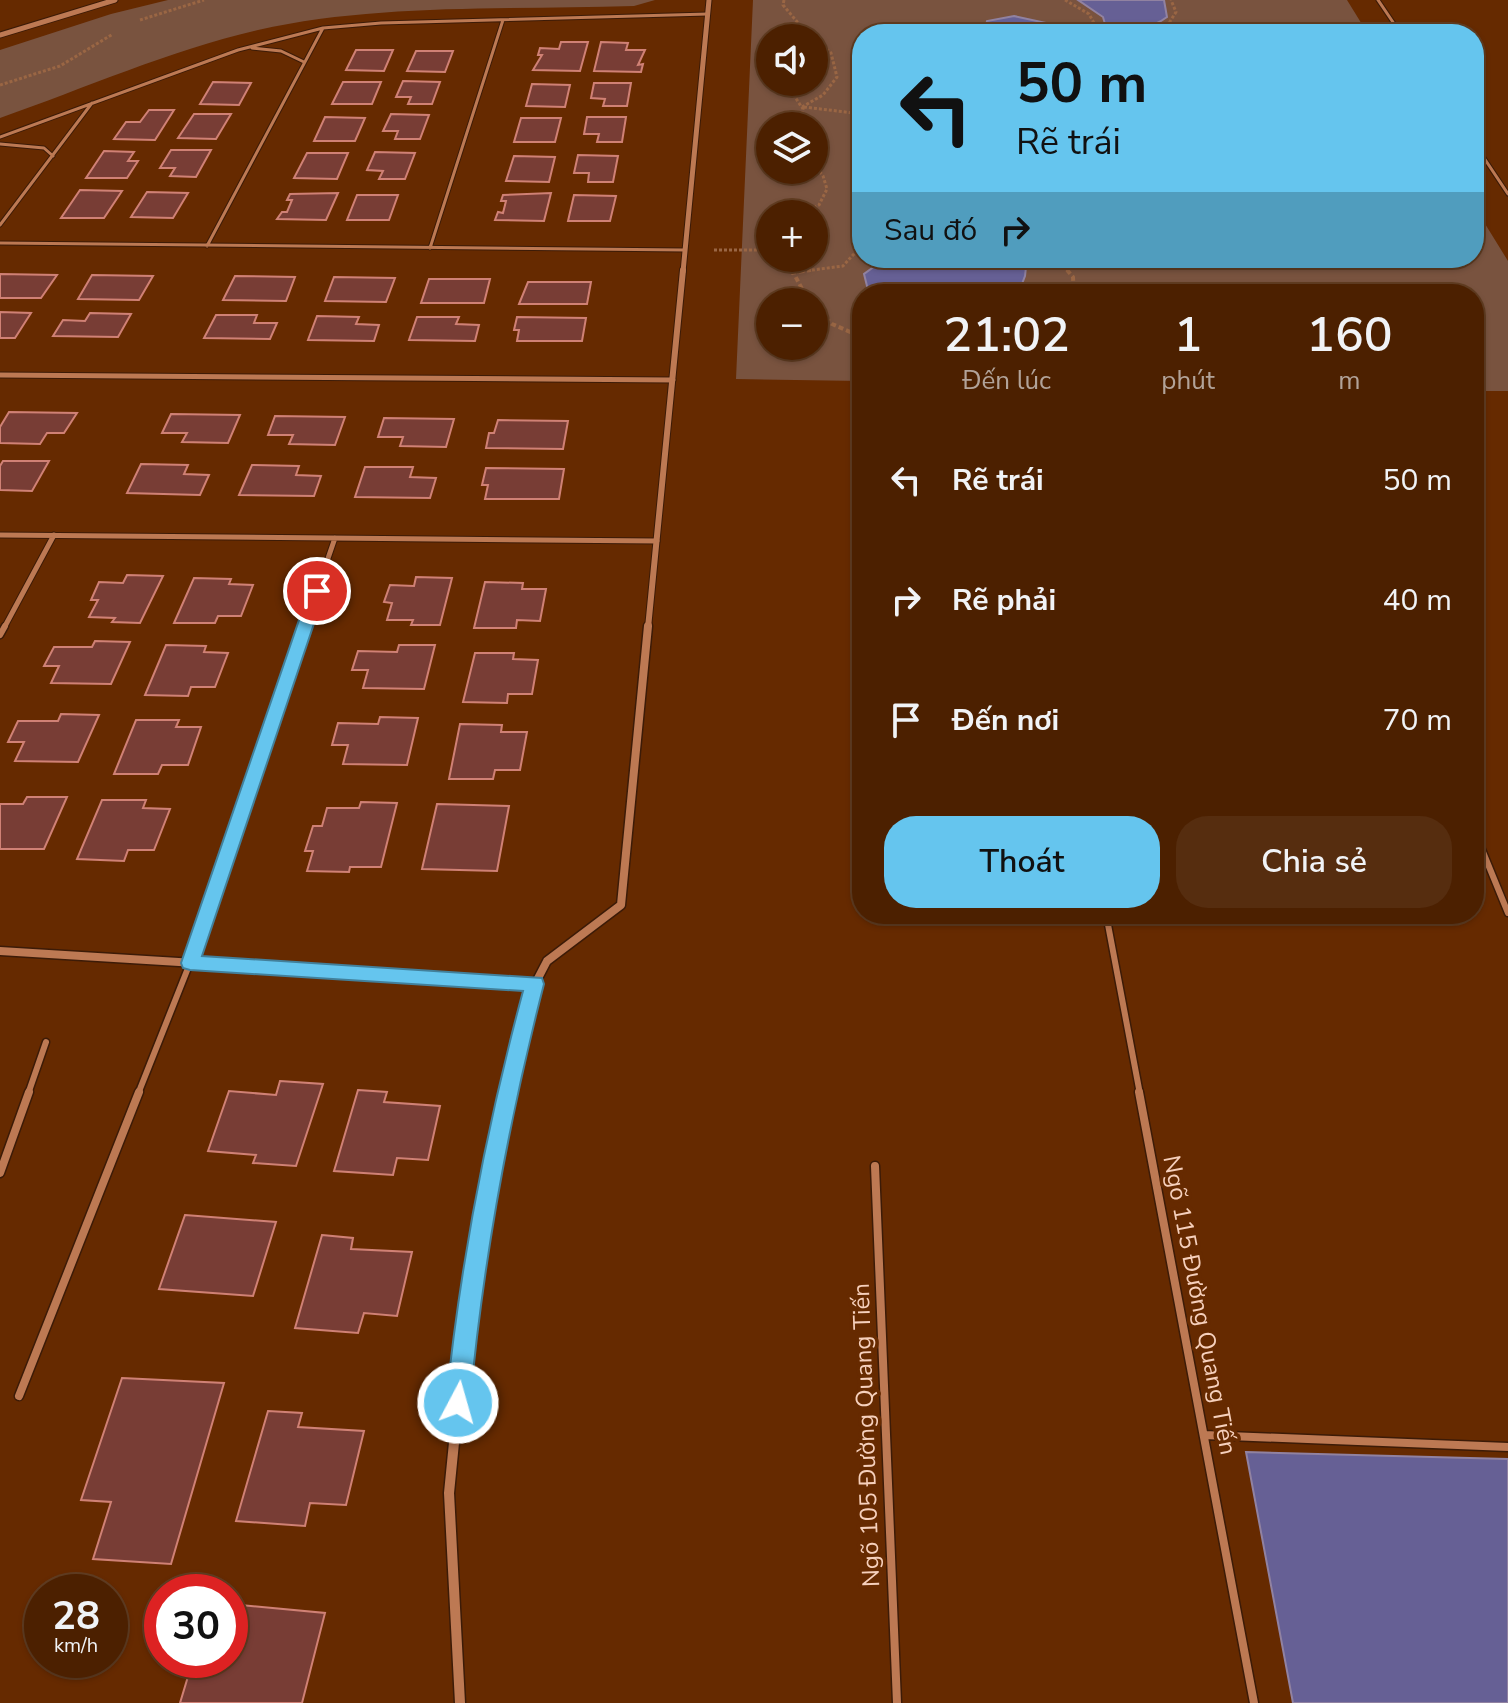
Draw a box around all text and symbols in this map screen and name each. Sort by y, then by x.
map controls [756,24,828,360]
button: sound [756,24,828,96]
text: 50 m [1016,45,1147,122]
icon: left [884,56,988,160]
button: layers [756,112,828,184]
text: Rẽ trái [1016,118,1121,167]
button: + [756,200,828,272]
icon: right [993,208,1037,252]
text: Sau đó [884,210,977,251]
button: − [756,288,828,360]
text: 21:02 [943,302,1070,368]
text: 1 [1174,302,1202,368]
text: 160 [1306,302,1393,368]
text: Đến lúc [962,363,1051,398]
text: phút [1161,363,1215,398]
text: m [1338,363,1361,398]
icon: left [884,458,928,502]
text: Rẽ trái [952,460,1044,501]
text: 50 m [1383,460,1452,501]
pin [283,557,351,625]
icon: arrive [295,569,339,613]
icon: right [884,578,928,622]
text: Rẽ phải [952,580,1056,621]
text: 40 m [1383,580,1452,621]
icon: arrive [884,698,928,742]
text: Đến nơi [952,700,1059,741]
text: 70 m [1383,700,1452,741]
button: Thoát [884,816,1160,908]
button: Chia sẻ [1176,816,1452,908]
street label: Ngõ 115 Đường Quang Tiến [1155,1153,1245,1457]
street label: Ngõ 105 Đường Quang Tiến [845,1283,887,1587]
position arrow [416,1361,500,1445]
speed limit sign: 30 [144,1574,248,1678]
text: 28 [52,1589,100,1643]
text: km/h [54,1632,98,1659]

